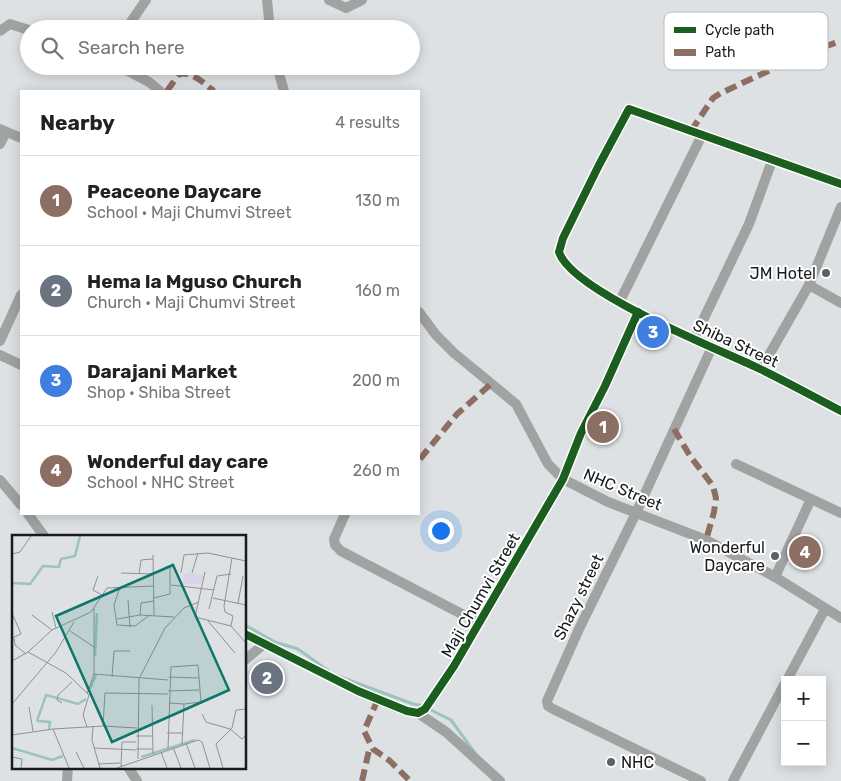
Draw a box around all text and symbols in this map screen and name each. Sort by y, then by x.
legend [664,12,828,70]
search box [20,20,420,75]
text: Cycle path [705,22,774,39]
icon: search [38,34,66,62]
text: Search here [78,36,185,59]
text: Path [705,44,736,61]
text: Nearby [40,110,115,135]
text: 4 results [335,113,400,132]
text: Peaceone Daycare [87,180,262,203]
text: 1 [52,191,60,210]
text: 130 m [355,191,400,210]
text: School · Maji Chumvi Street [87,203,291,222]
place label: JM Hotel [750,264,816,283]
marker: JM Hotel [820,267,832,279]
text: Hema la Mguso Church [87,270,302,293]
text: 2 [51,281,61,300]
text: 160 m [355,281,400,300]
text: Church · Maji Chumvi Street [87,293,295,312]
pin: 3 [637,313,669,351]
street label: Shiba Street [690,315,782,372]
text: Darajani Market [87,360,237,383]
text: 3 [51,371,61,390]
text: 200 m [352,371,400,390]
text: Shop · Shiba Street [87,383,231,402]
pin: 1 [587,408,619,446]
text: Wonderful day care [87,450,268,473]
text: 4 [51,461,61,480]
text: 260 m [353,461,400,480]
street label: NHC Street [581,464,665,514]
text: School · NHC Street [87,473,234,492]
your location [428,518,454,544]
street label: Maji Chumvi Street [437,530,524,661]
pin: 4 [789,533,821,571]
inset map [12,535,246,768]
place label: Wonderful Daycare [689,538,765,575]
marker: Wonderful Daycare [769,550,781,562]
street label: Shazy street [549,551,607,643]
pin: 2 [251,659,283,697]
map controls [781,676,826,766]
button: + [781,676,826,721]
button: − [781,721,826,766]
place label: NHC [621,753,654,772]
marker: NHC [605,756,617,768]

